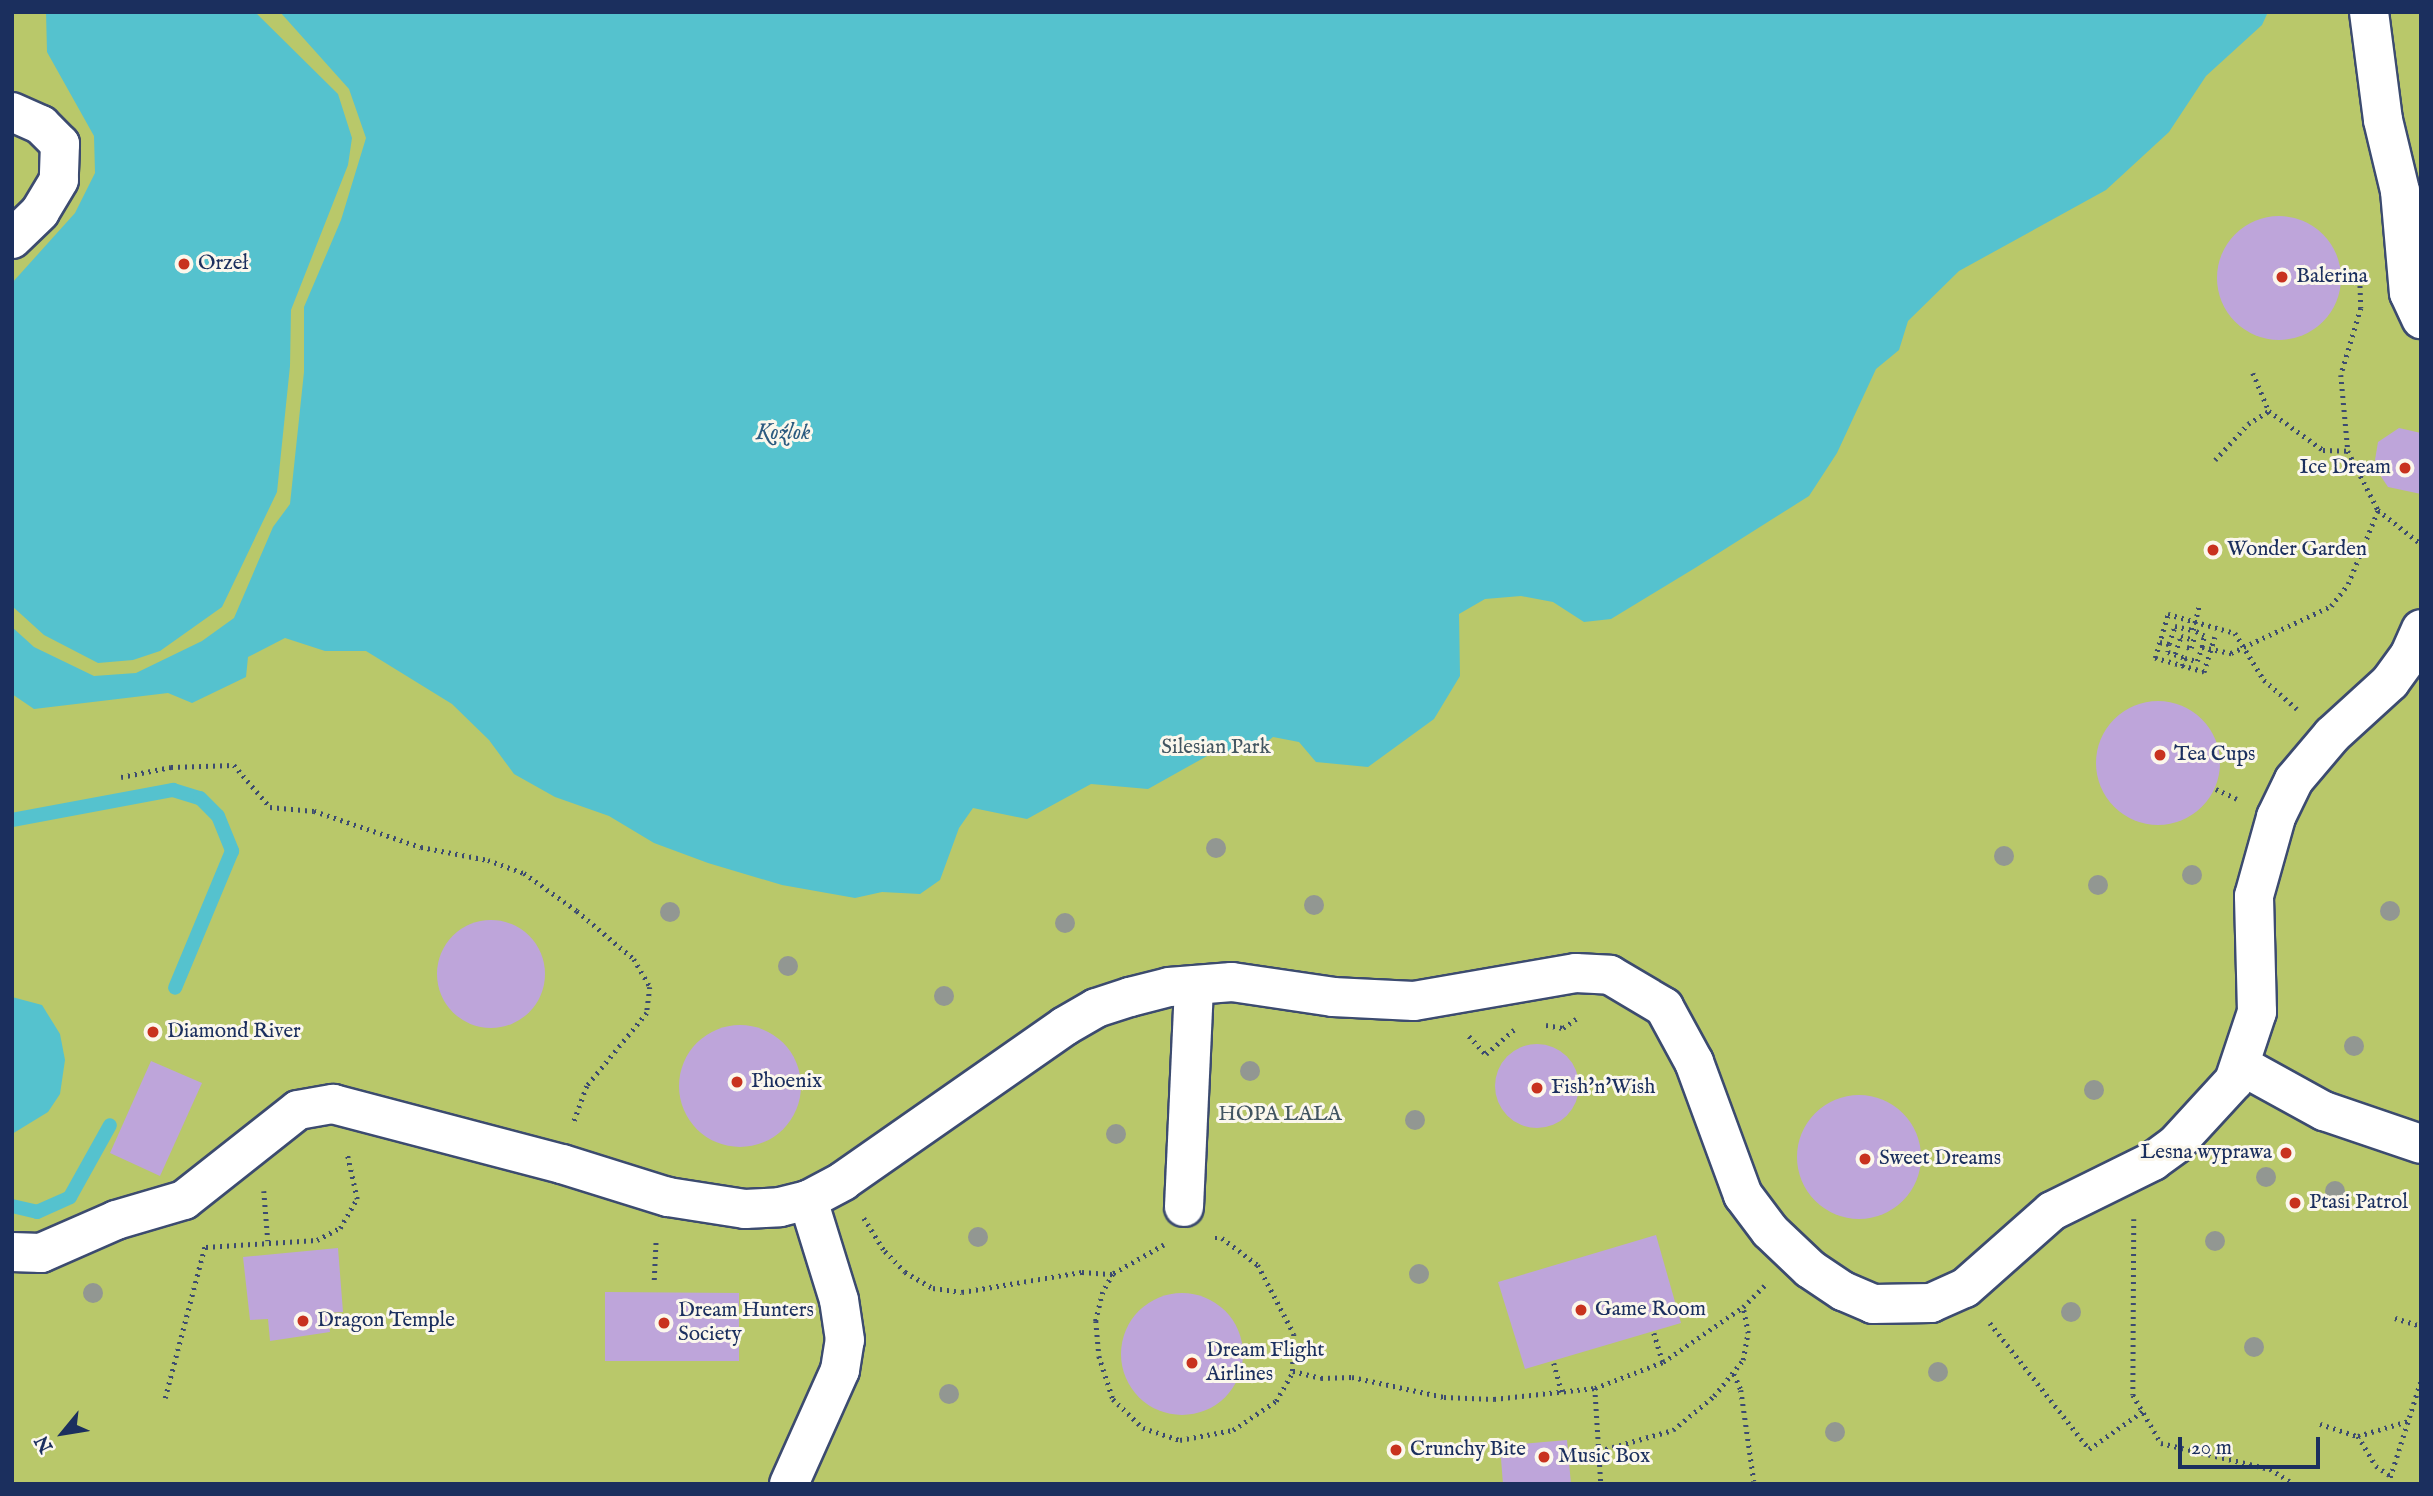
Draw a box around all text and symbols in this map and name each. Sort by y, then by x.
place label: Orzeł [198,251,248,277]
marker: Orzeł [176,256,192,272]
place label: Balerina [2296,264,2368,290]
marker: Balerina [2274,269,2290,285]
water label: Koźlok [756,419,810,447]
place label: Ice Dream [2299,455,2391,481]
marker: Ice Dream [2397,460,2413,476]
place label: Wonder Garden [2227,537,2367,563]
marker: Wonder Garden [2205,542,2221,558]
park label: Silesian Park [1161,735,1271,761]
place label: Tea Cups [2174,742,2255,768]
marker: Tea Cups [2152,747,2168,763]
place label: Diamond River [167,1019,301,1045]
marker: Diamond River [145,1024,161,1040]
place label: Phoenix [751,1069,822,1095]
marker: Phoenix [729,1074,745,1090]
place label: Fish'n'Wish [1551,1075,1655,1101]
marker: Fish'n'Wish [1529,1080,1545,1096]
park label: HOPA LALA [1218,1102,1342,1128]
place label: Lesna wyprawa [2140,1140,2272,1166]
marker: Lesna wyprawa [2278,1145,2294,1161]
place label: Sweet Dreams [1879,1146,2001,1172]
marker: Sweet Dreams [1857,1151,1873,1167]
place label: Ptasi Patrol [2309,1190,2408,1216]
marker: Ptasi Patrol [2287,1195,2303,1211]
place label: Game Room [1595,1297,1706,1323]
place label: Dream Hunters Society [678,1298,814,1348]
marker: Game Room [1573,1302,1589,1318]
place label: Dragon Temple [317,1308,455,1334]
marker: Dragon Temple [295,1313,311,1329]
marker: Dream Hunters Society [656,1315,672,1331]
place label: Dream Flight Airlines [1206,1338,1325,1388]
marker: Dream Flight Airlines [1184,1355,1200,1371]
north arrow [28,1398,98,1468]
scale bar [2181,1422,2323,1466]
text: N [30,1430,59,1457]
text: 20 m [2191,1435,2232,1462]
place label: Crunchy Bite [1410,1437,1526,1463]
marker: Crunchy Bite [1388,1442,1404,1458]
place label: Music Box [1558,1444,1650,1470]
marker: Music Box [1536,1449,1552,1465]

